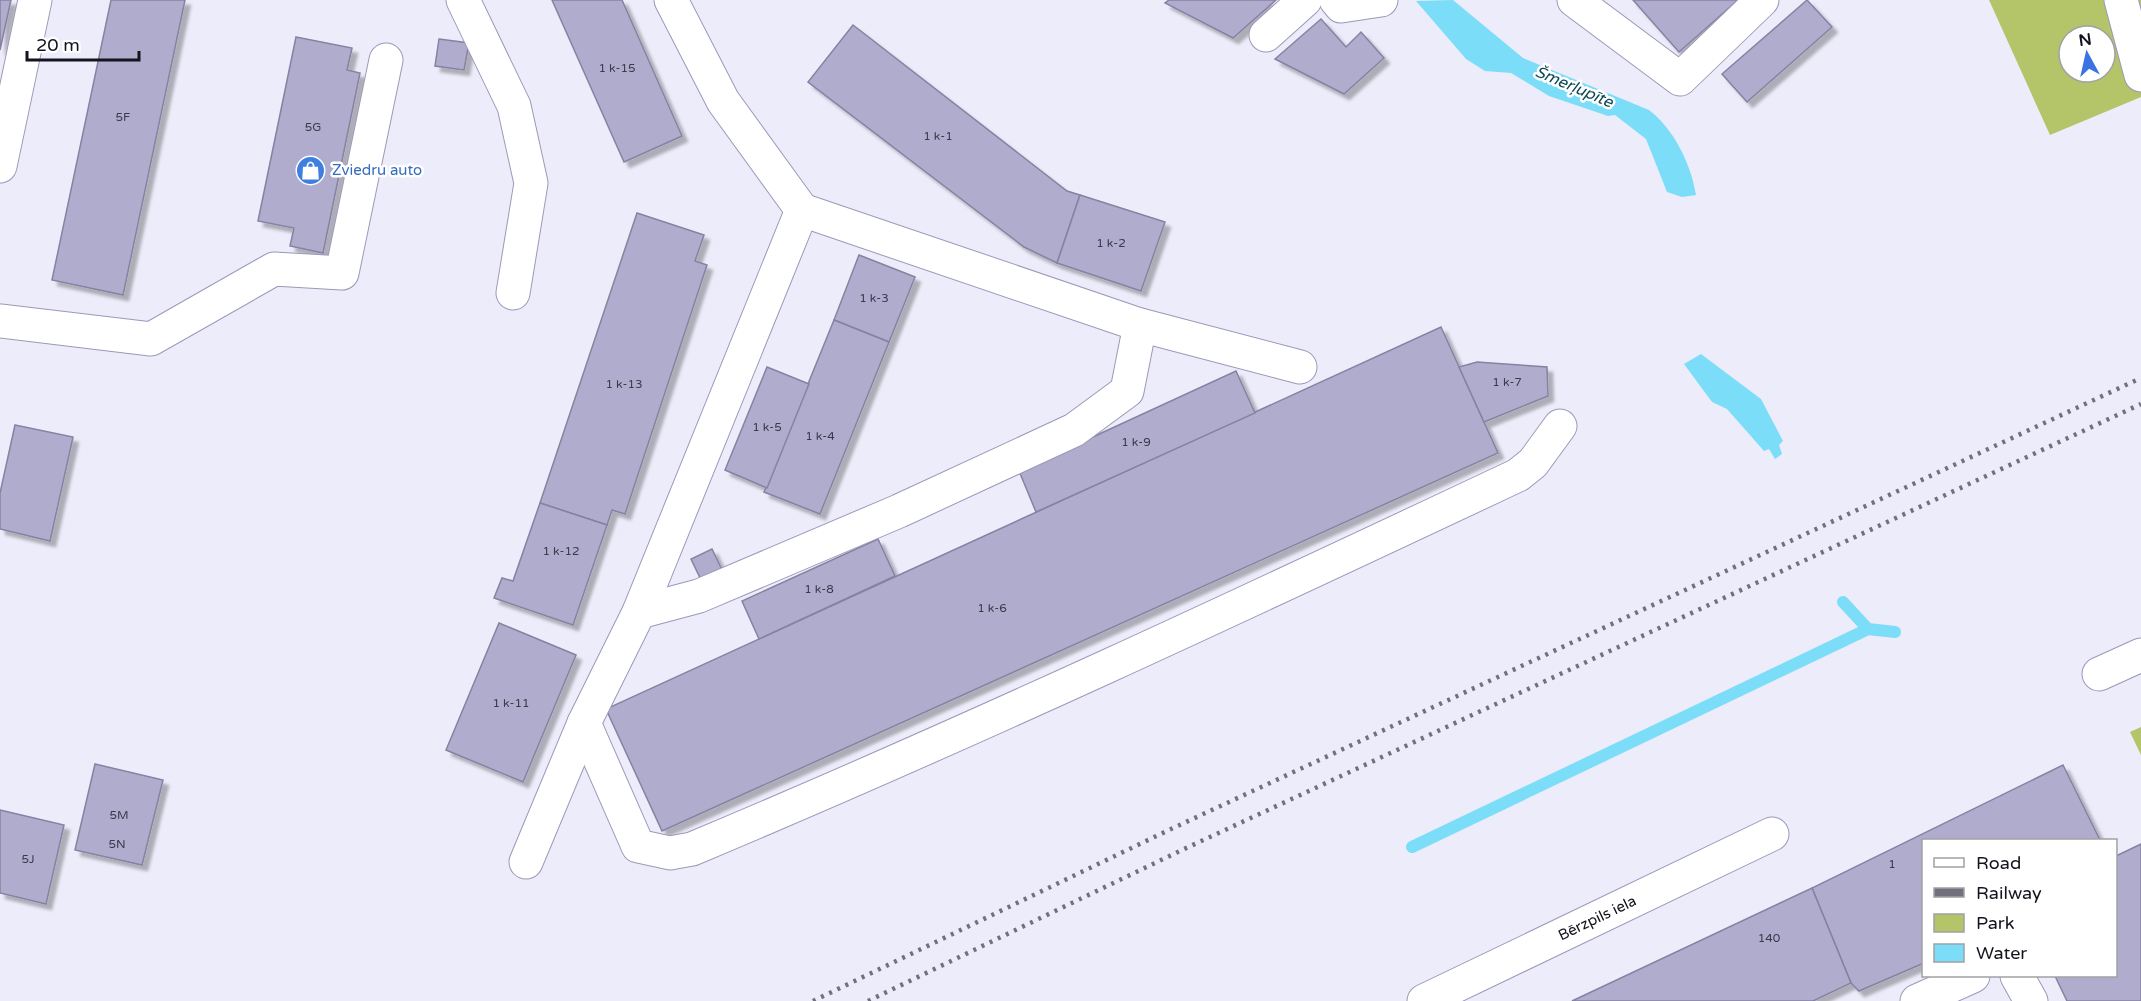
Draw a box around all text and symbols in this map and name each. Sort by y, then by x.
scale bar [27,24,140,62]
north arrow [2057,24,2117,84]
text: N [2077,29,2093,51]
text: 20 m [36,34,80,56]
house number: 1 k-15 [598,61,636,75]
water label: Šmerļupīte [1532,62,1617,113]
house number: 5F [116,110,130,124]
house number: 5G [305,120,321,134]
house number: 1 k-1 [923,129,953,143]
shop icon: Zviedru auto [295,154,327,186]
place label: Zviedru auto [332,161,422,179]
house number: 1 k-2 [1096,236,1126,250]
house number: 1 k-3 [859,291,889,305]
house number: 1 k-7 [1492,375,1522,389]
house number: 1 k-13 [605,377,643,391]
house number: 1 k-5 [752,420,782,434]
house number: 1 k-4 [805,429,835,443]
house number: 1 k-9 [1121,435,1151,449]
house number: 1 k-12 [542,544,580,558]
house number: 1 k-8 [804,582,834,596]
house number: 1 k-6 [977,601,1007,615]
house number: 1 k-11 [492,696,530,710]
house number: 5M [109,808,129,822]
house number: 5N [108,837,126,851]
legend [1922,839,2117,977]
house number: 5J [21,852,35,866]
text: Road [1976,852,2021,874]
house number: 1 [1888,857,1896,871]
text: Railway [1976,882,2042,904]
street label: Bērzpils iela [1555,892,1639,944]
text: Park [1976,912,2015,934]
house number: 140 [1758,931,1781,945]
text: Water [1976,942,2027,964]

